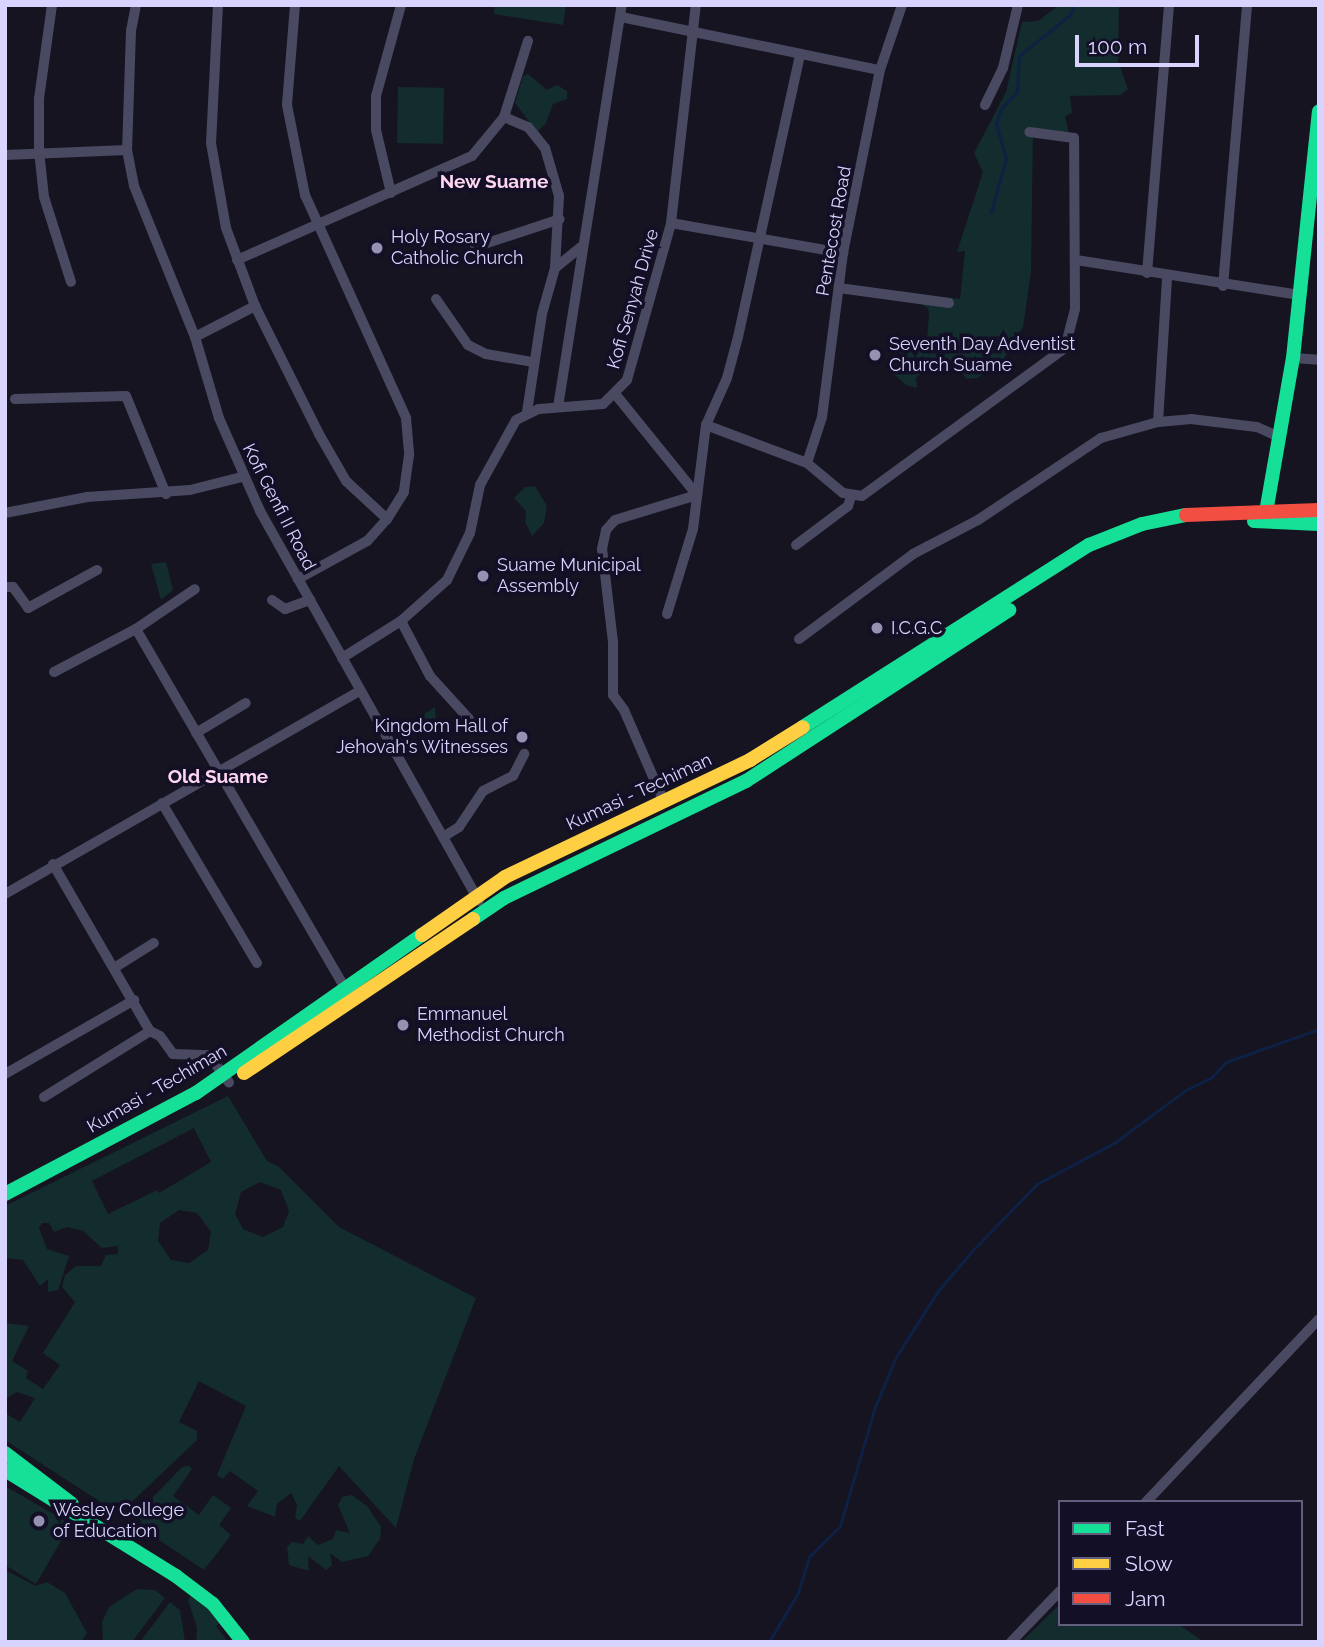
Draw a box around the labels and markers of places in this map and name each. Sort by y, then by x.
place label: Holy Rosary Catholic Church [391,227,524,270]
marker: Holy Rosary Catholic Church [369,240,385,256]
place label: Seventh Day Adventist Church Suame [889,334,1076,376]
marker: Seventh Day Adventist Church Suame [867,347,883,363]
place label: Suame Municipal Assembly [497,555,641,598]
marker: Suame Municipal Assembly [475,568,491,584]
place label: I.C.G.C [891,617,942,639]
marker: I.C.G.C [869,620,885,636]
place label: Kingdom Hall of Jehovah's Witnesses [335,716,508,758]
marker: Kingdom Hall of Jehovah's Witnesses [514,729,530,745]
place label: Emmanuel Methodist Church [417,1004,565,1046]
marker: Emmanuel Methodist Church [395,1017,411,1033]
place label: Wesley College of Education [53,1500,185,1542]
marker: Wesley College of Education [31,1513,47,1529]

